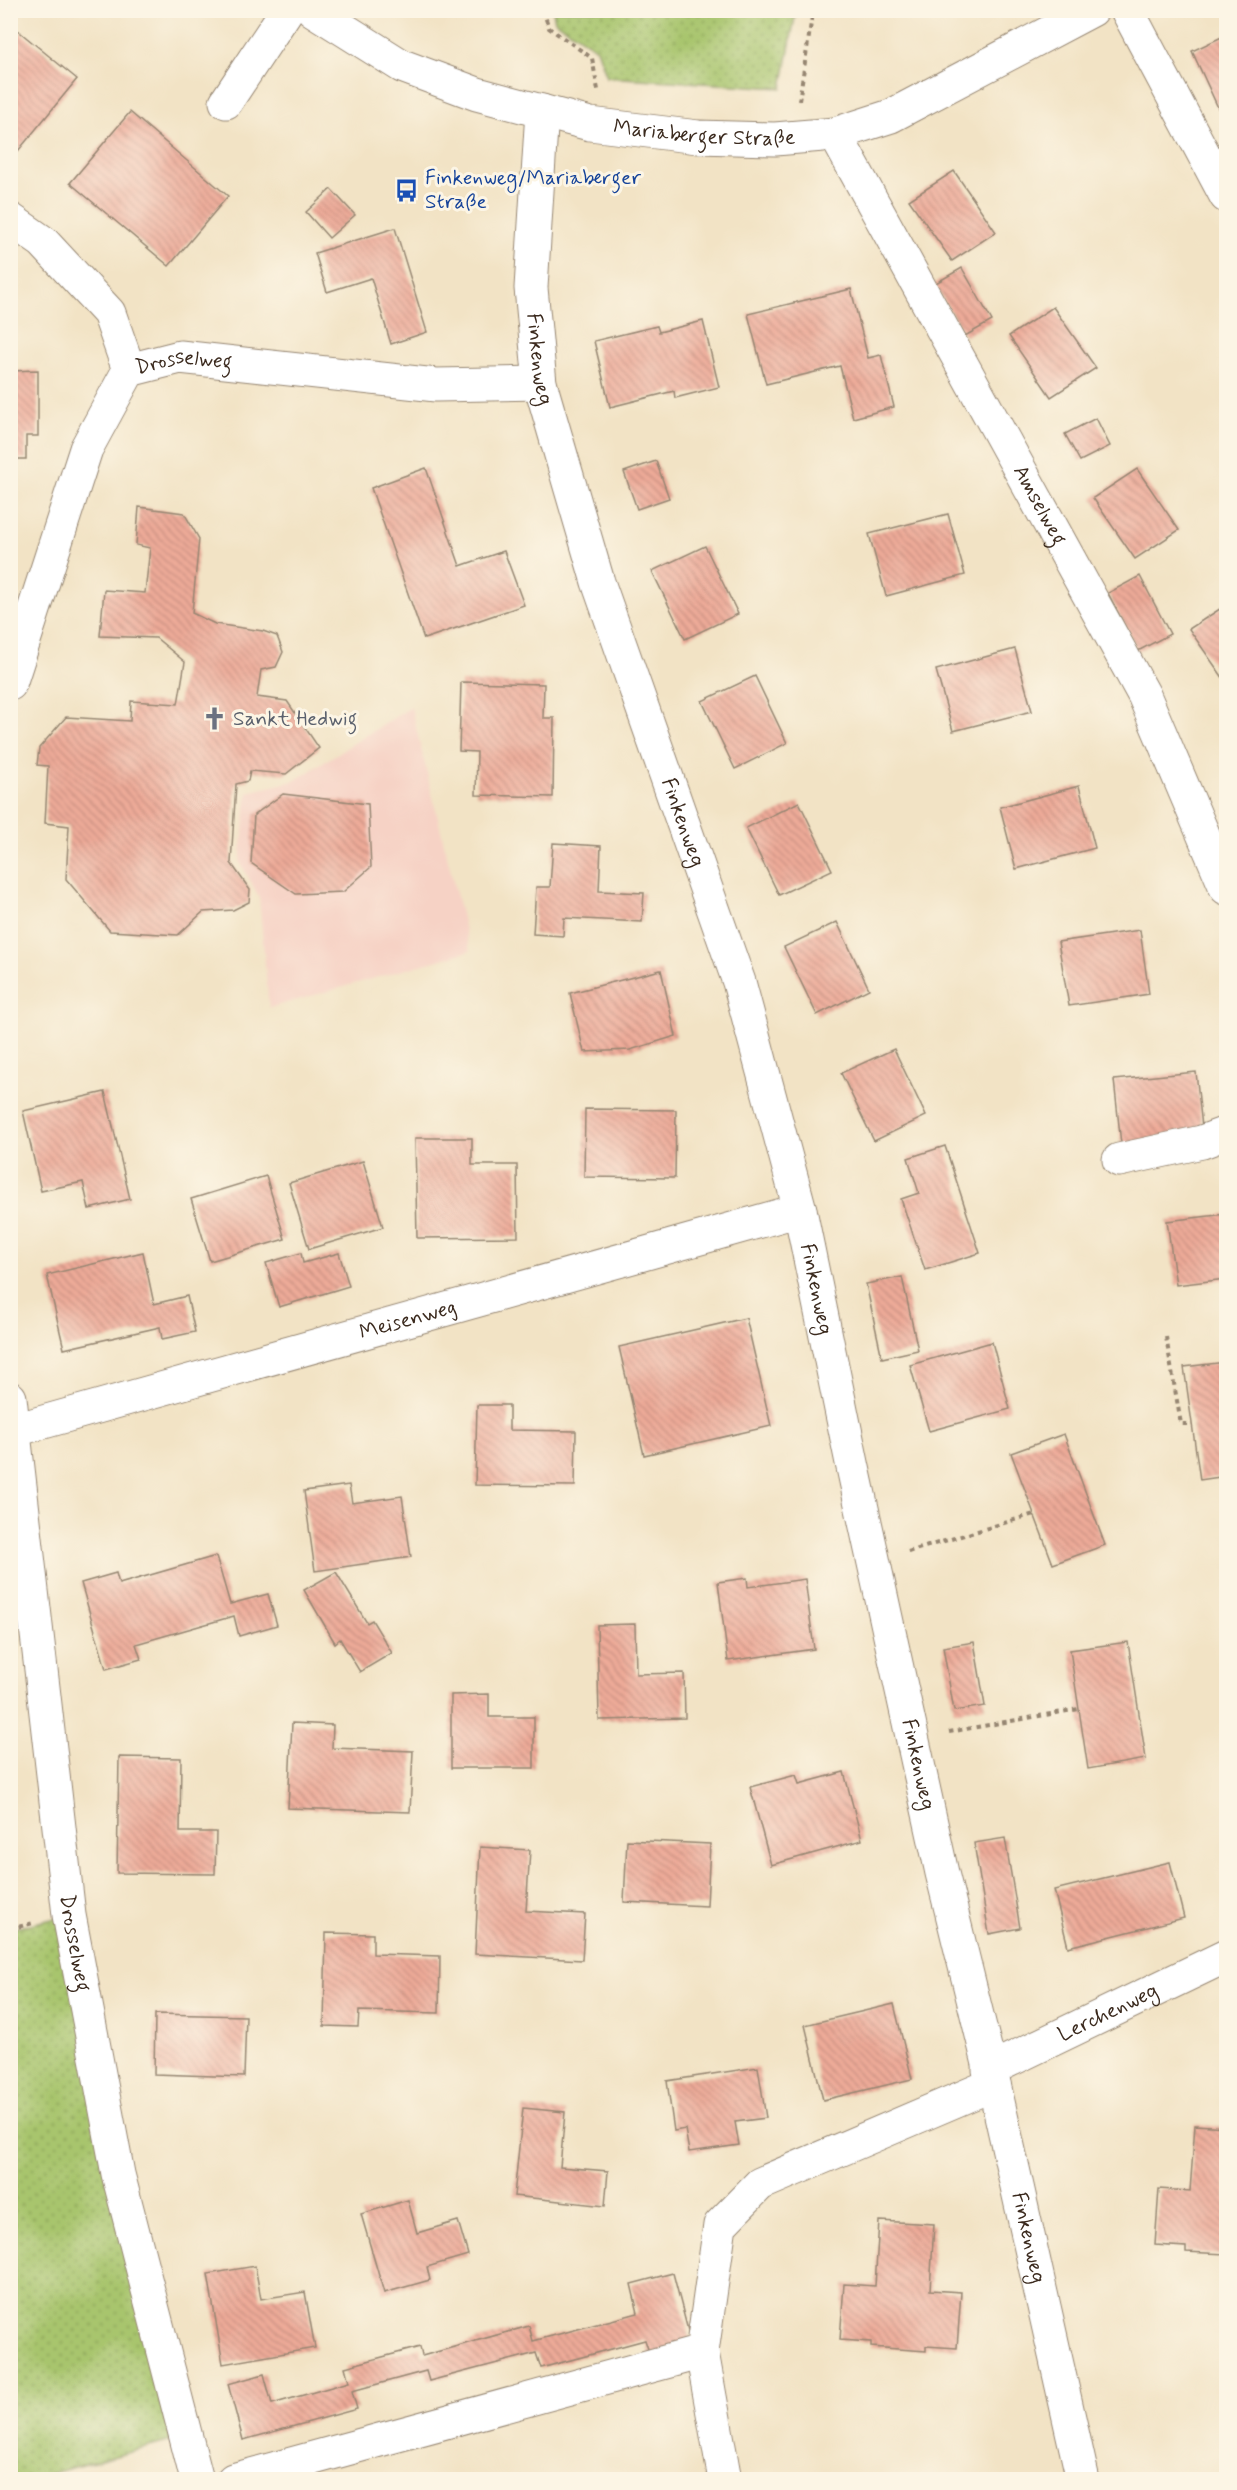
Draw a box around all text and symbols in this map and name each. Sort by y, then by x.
street label: Mariaberger Straße [612,113,796,153]
place label: Finkenweg/Mariaberger Straße [425,164,641,216]
bus stop icon: Finkenweg/Mariaberger Straße [394,177,420,203]
street label: Finkenweg [519,312,560,409]
street label: Drosselweg [132,342,234,382]
street label: Amselweg [1006,460,1073,552]
place label: Sankt Hedwig [233,705,357,735]
church icon: Sankt Hedwig [202,706,228,732]
street label: Finkenweg [654,774,711,871]
street label: Finkenweg [793,1241,839,1337]
street label: Meisenweg [356,1293,460,1347]
street label: Finkenweg [895,1716,942,1813]
street label: Drosselweg [53,1893,97,1994]
street label: Lerchenweg [1053,1977,1163,2049]
street label: Finkenweg [1005,2189,1052,2286]

